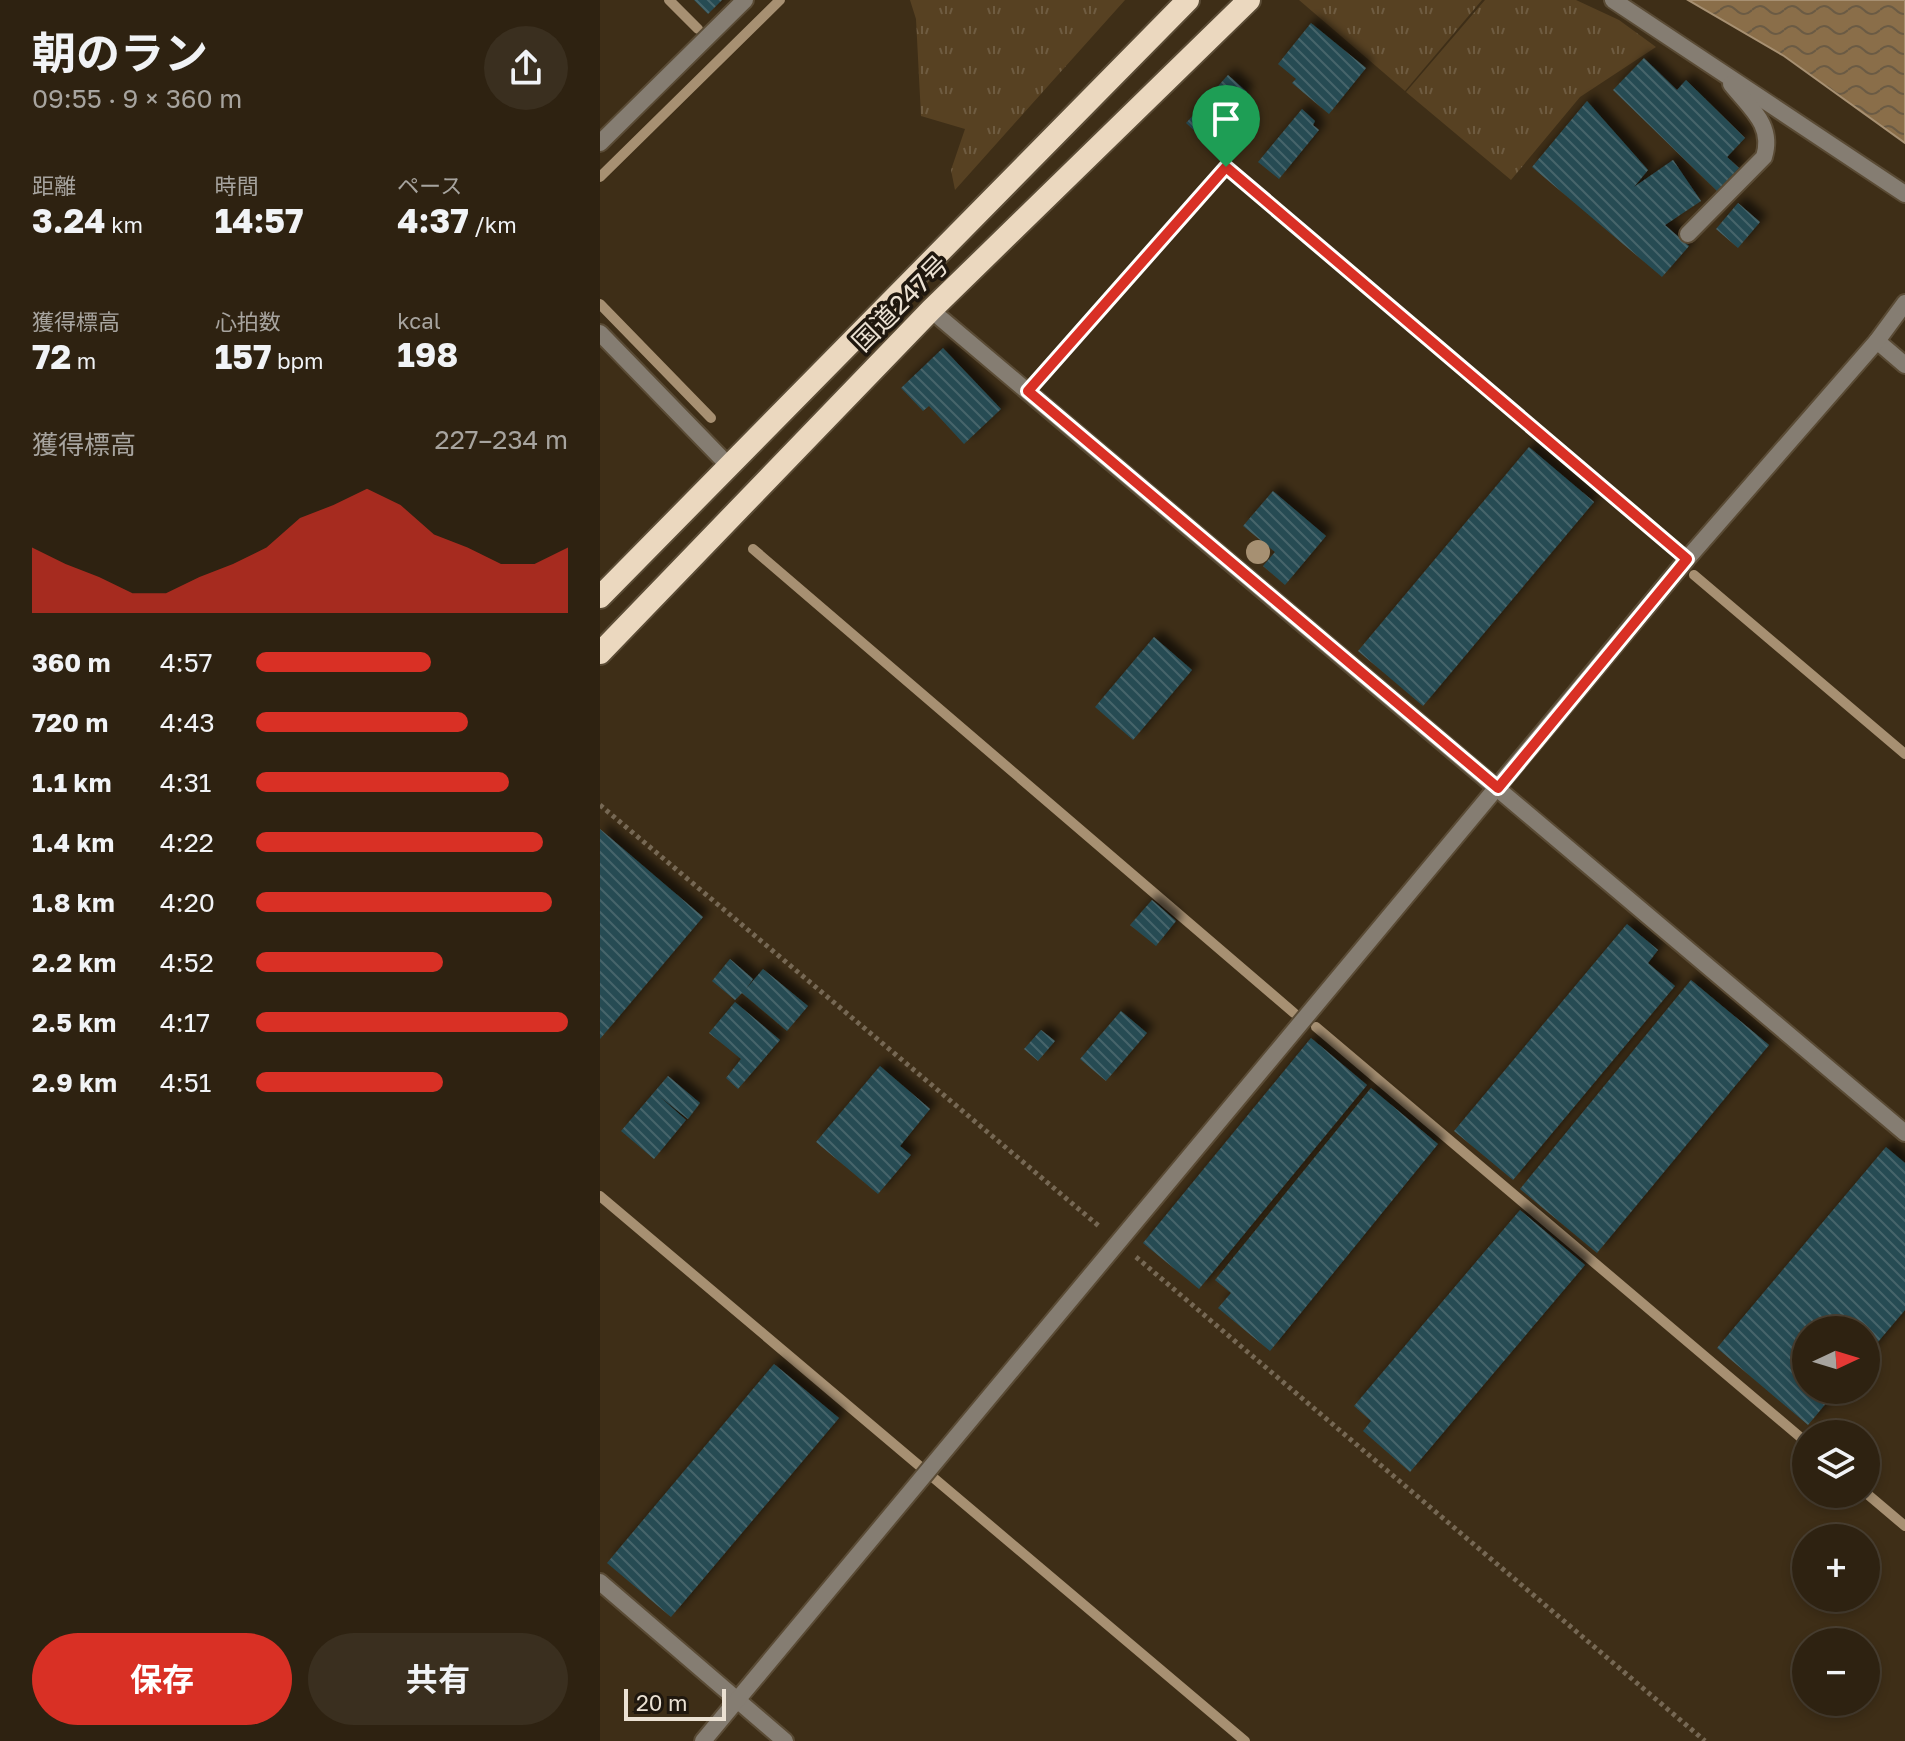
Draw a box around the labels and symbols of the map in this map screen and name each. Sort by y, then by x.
pin [1192,85,1260,167]
street label: 国道247号 [846,249,954,357]
north arrow [1792,1316,1880,1404]
scale bar [624,1685,726,1721]

